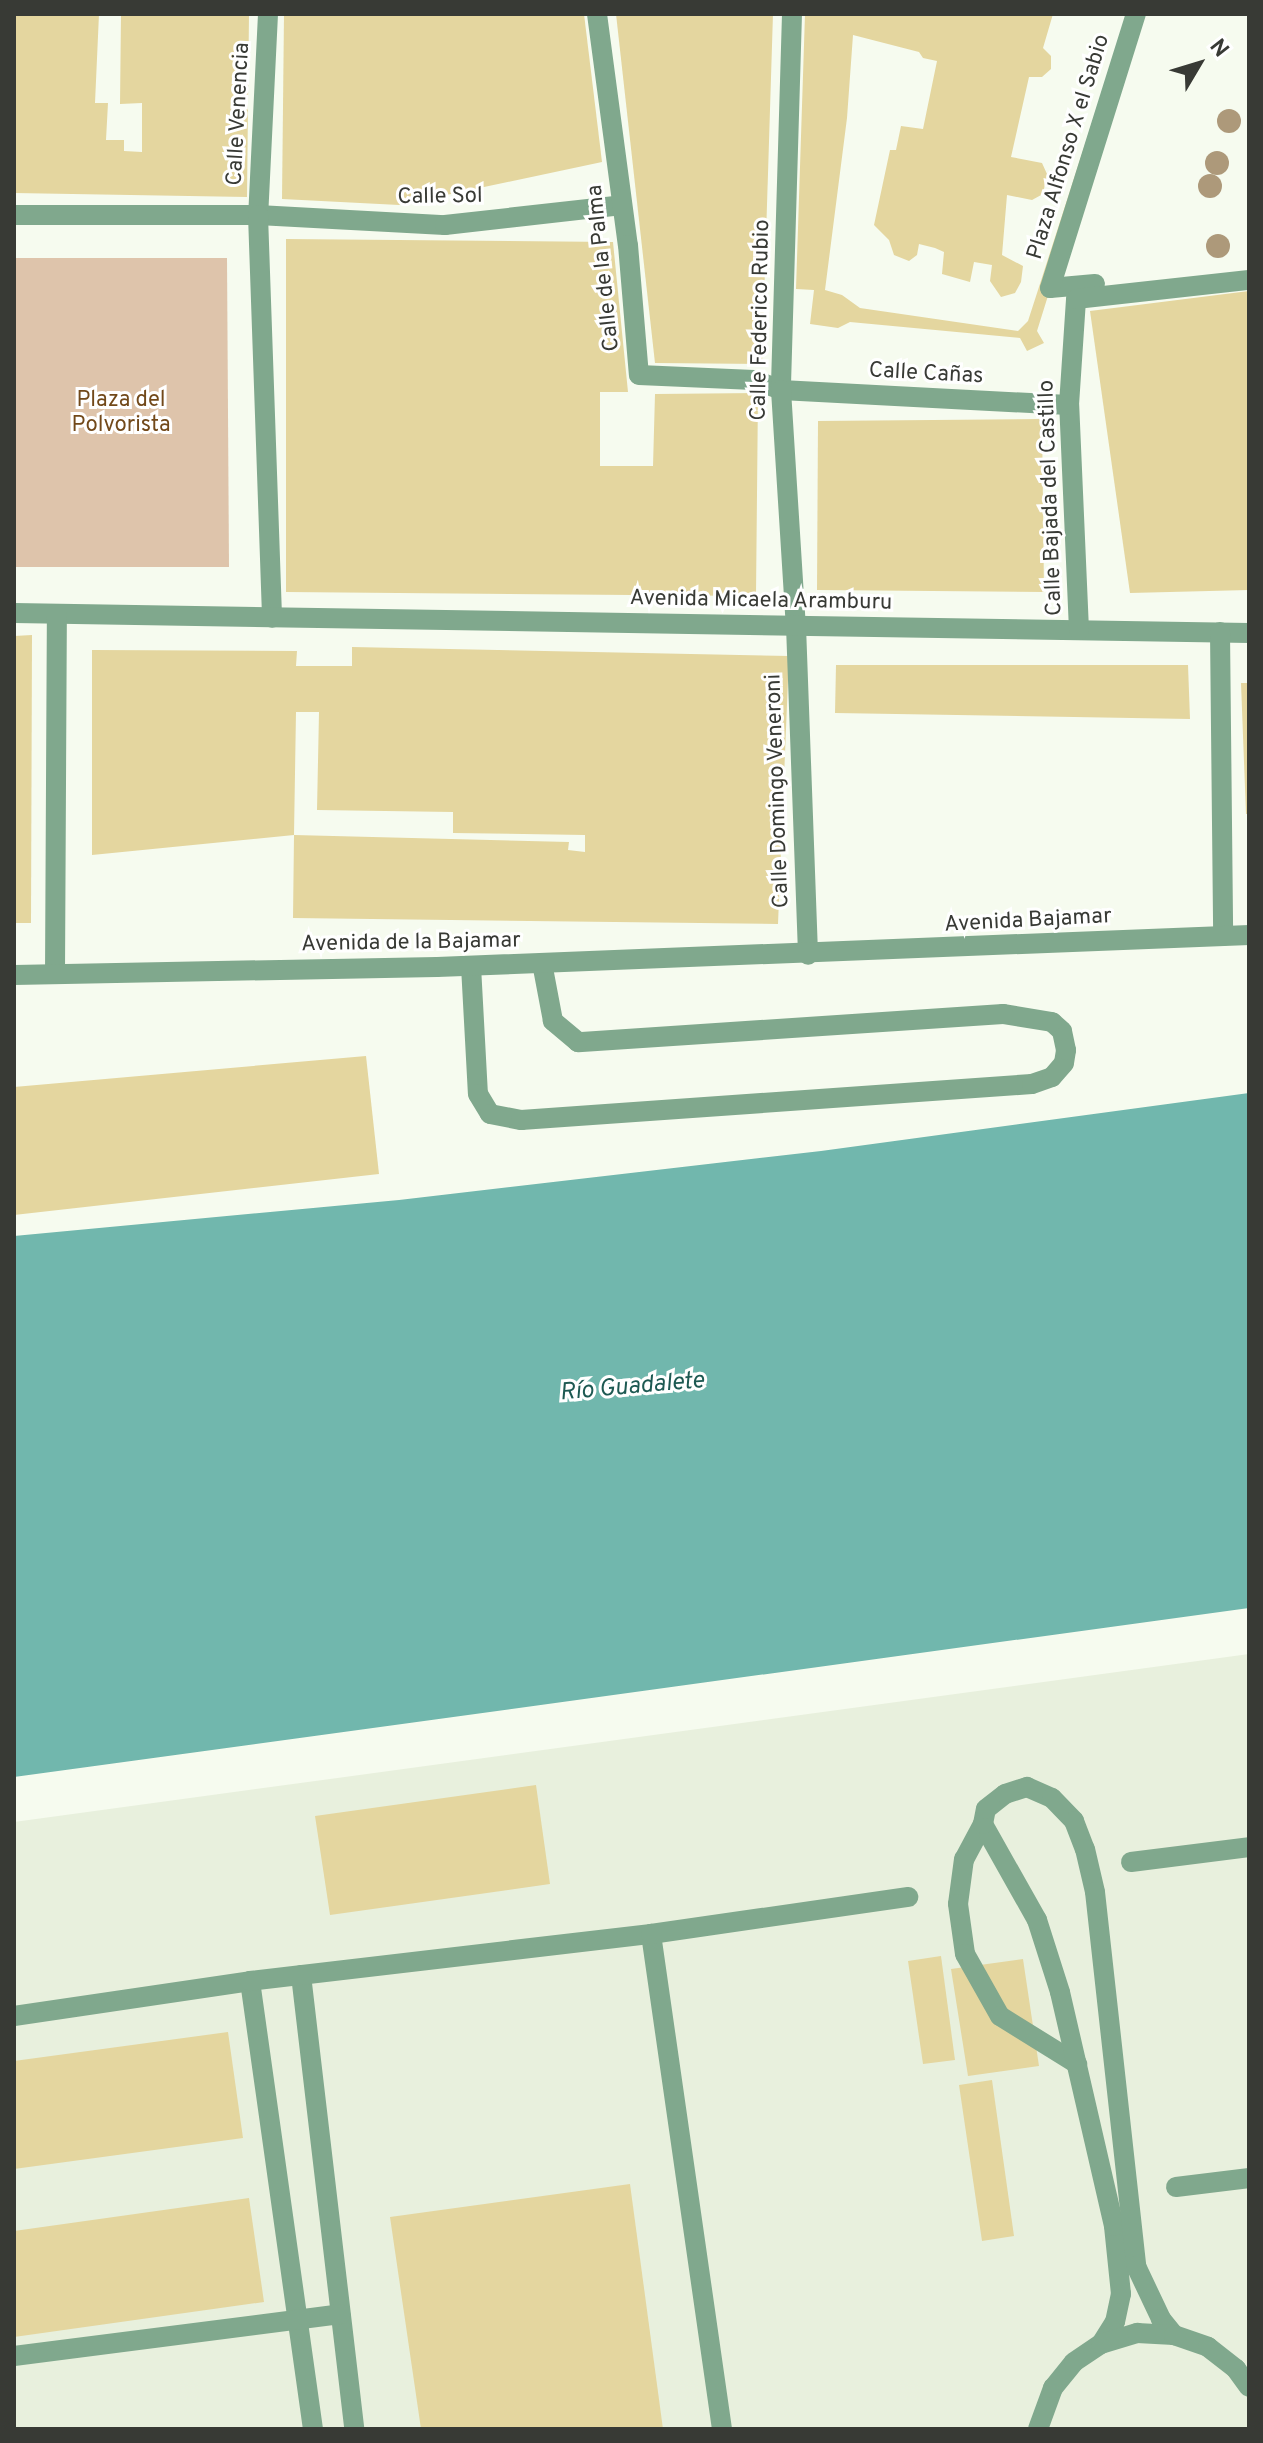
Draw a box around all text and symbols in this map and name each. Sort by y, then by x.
north arrow [1159,24,1239,104]
street label: Plaza Alfonso X el Sabio [1022,31,1116,263]
text: N [1203,34,1234,63]
street label: Calle Venencia [222,41,256,187]
street label: Calle Sol [397,183,483,211]
street label: Calle de la Palma [582,183,626,353]
street label: Calle Federico Rubio [746,219,776,421]
street label: Calle Cañas [868,358,984,390]
street label: Calle Bajada del Castillo [1034,380,1068,616]
park label: Plaza del Polvorista [71,387,171,438]
street label: Avenida Micaela Aramburu [629,586,893,616]
street label: Calle Domingo Veneroni [761,673,795,909]
street label: Avenida Bajamar [944,903,1112,939]
street label: Avenida de la Bajamar [301,928,521,958]
water label: Río Guadalete [559,1367,705,1409]

